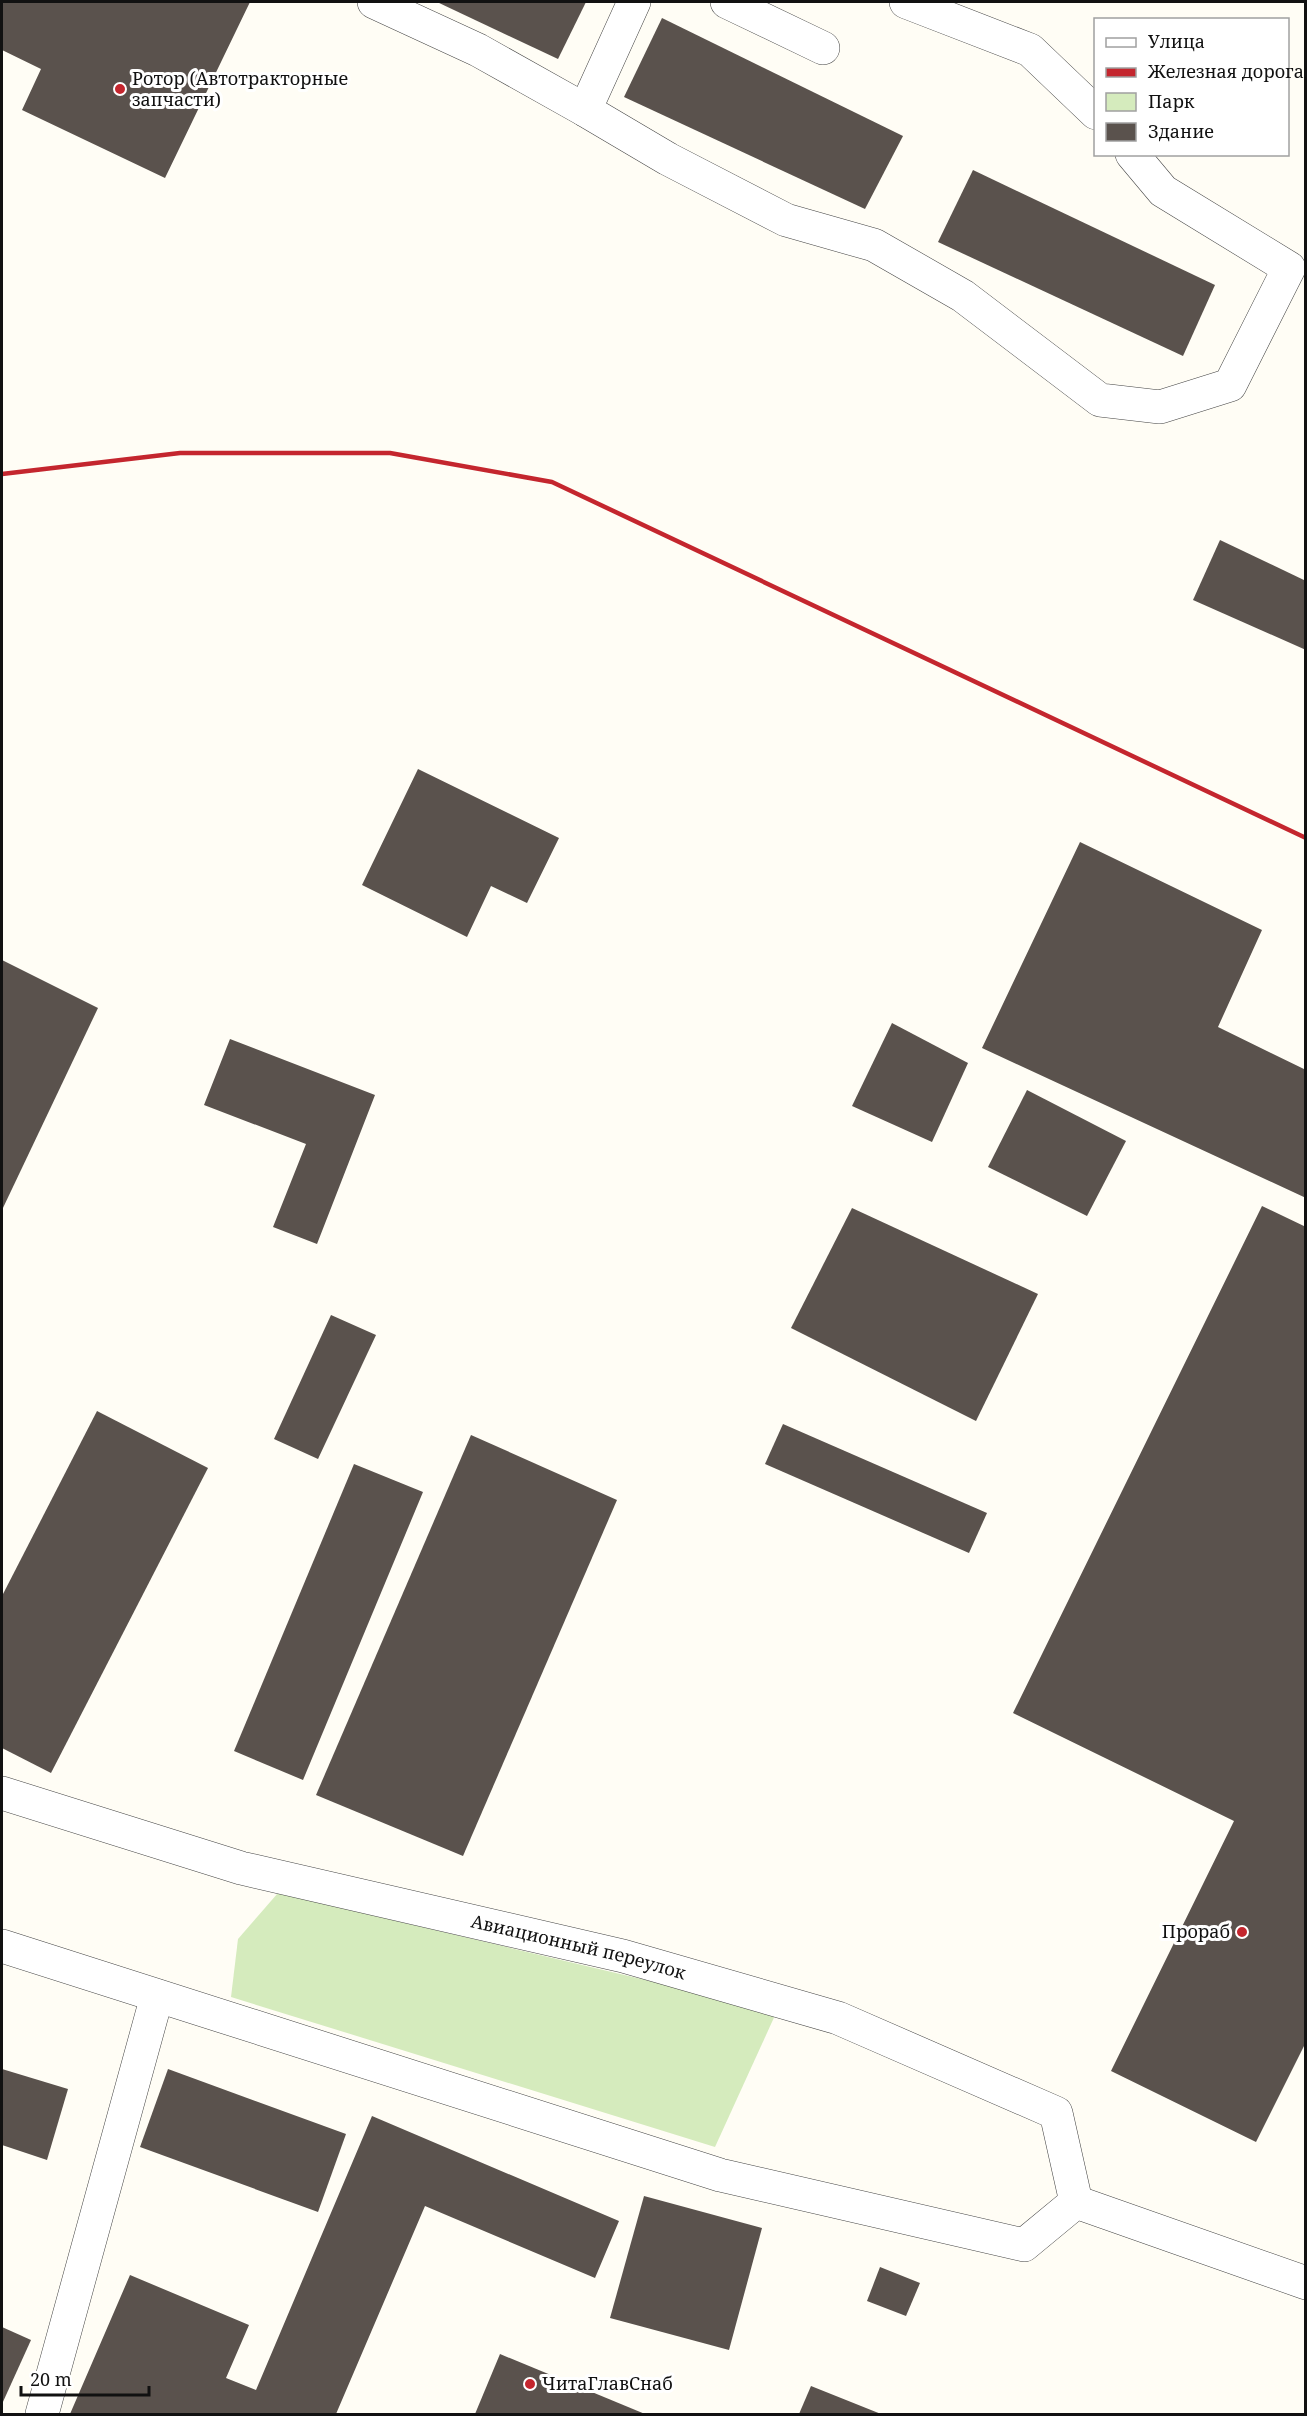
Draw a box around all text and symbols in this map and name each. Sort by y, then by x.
legend [1094,18,1289,156]
text: Улица [1148,29,1205,53]
text: Железная дорога [1147,59,1304,83]
place label: Ротор (Автотракторные запчасти) [132,66,348,111]
marker: Ротор (Автотракторные запчасти) [113,82,127,96]
text: Парк [1148,89,1195,113]
text: Здание [1148,119,1214,143]
street label: Авиационный переулок [469,1908,689,1985]
place label: Прораб [1162,1919,1230,1943]
marker: Прораб [1235,1925,1249,1939]
scale bar [21,2359,148,2397]
text: 20 m [30,2367,72,2391]
place label: ЧитаГлавСнаб [542,2371,673,2395]
marker: ЧитаГлавСнаб [523,2377,537,2391]

